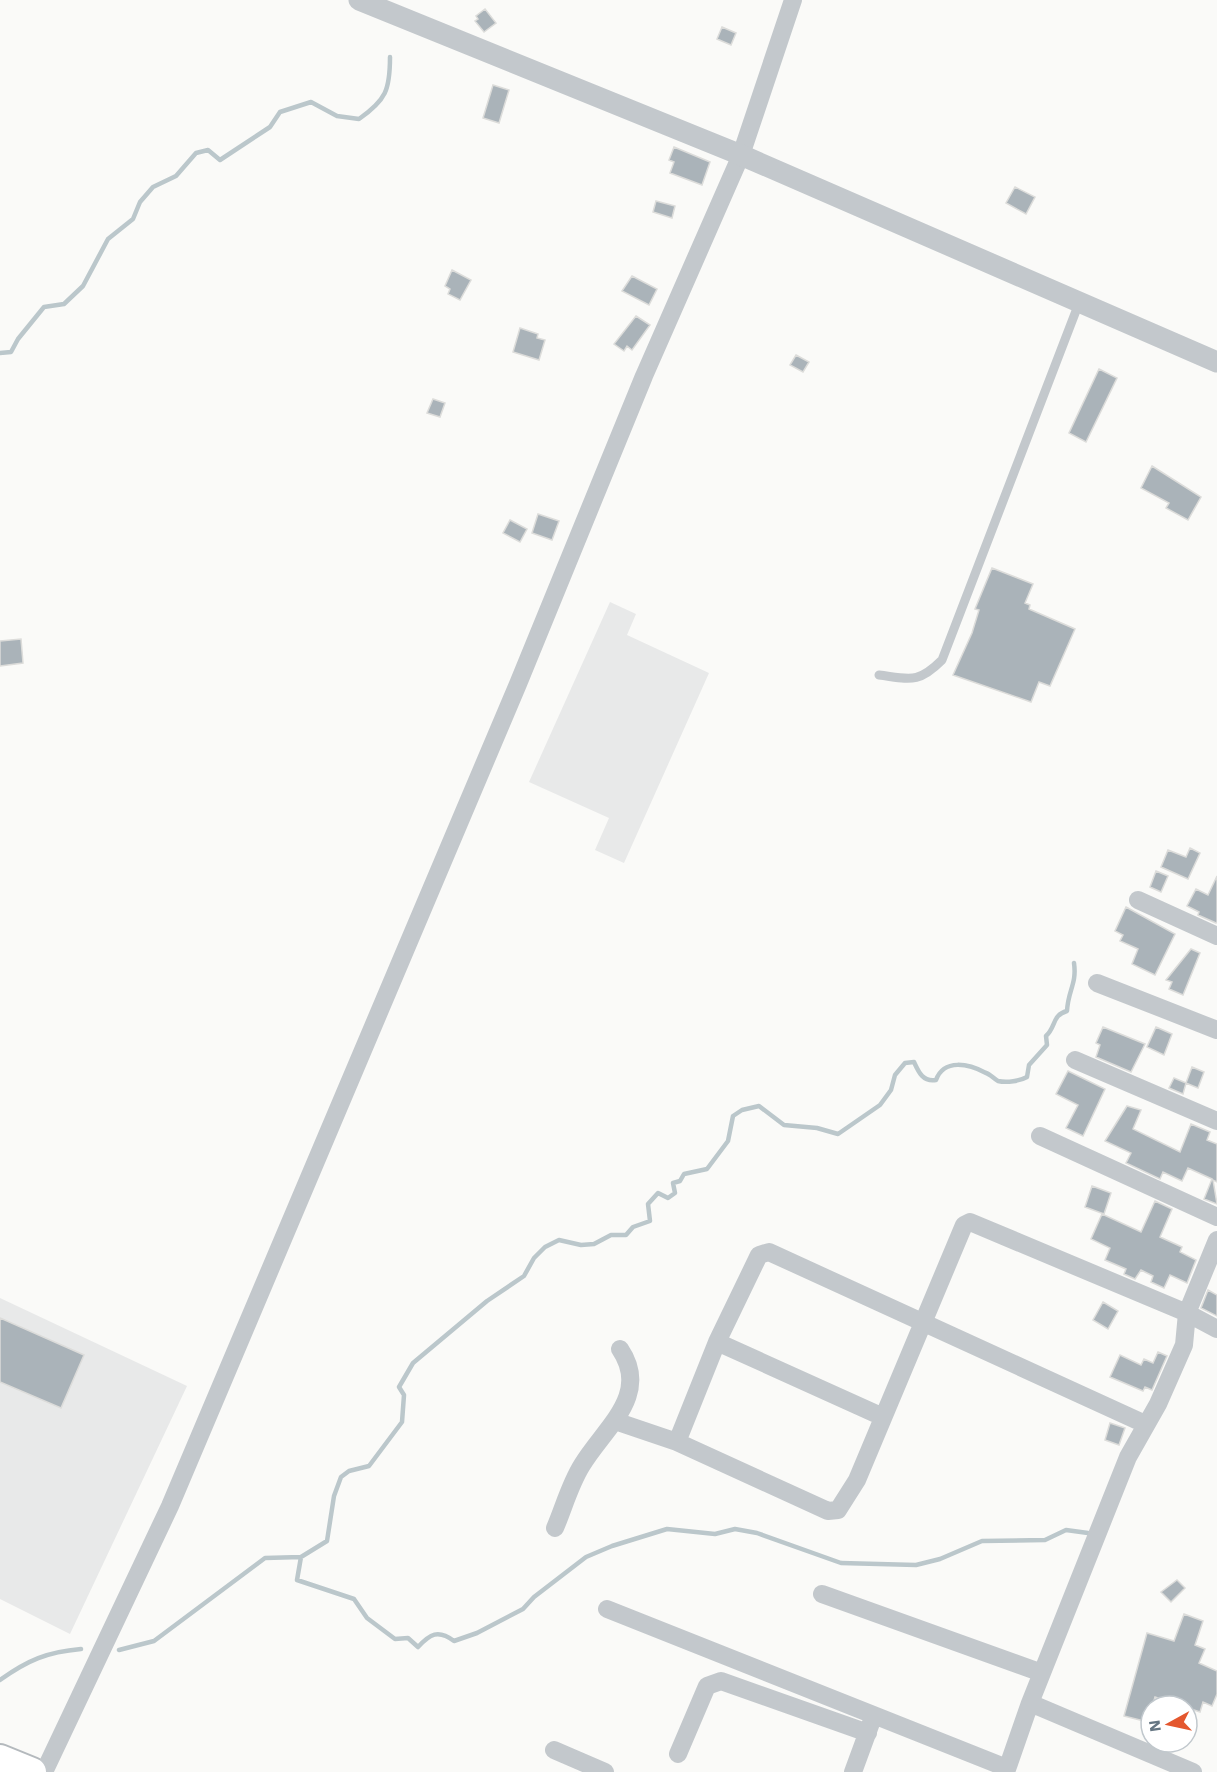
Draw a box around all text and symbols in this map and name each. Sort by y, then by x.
north arrow [1139,1694,1199,1754]
text: N [1144,1719,1165,1733]

